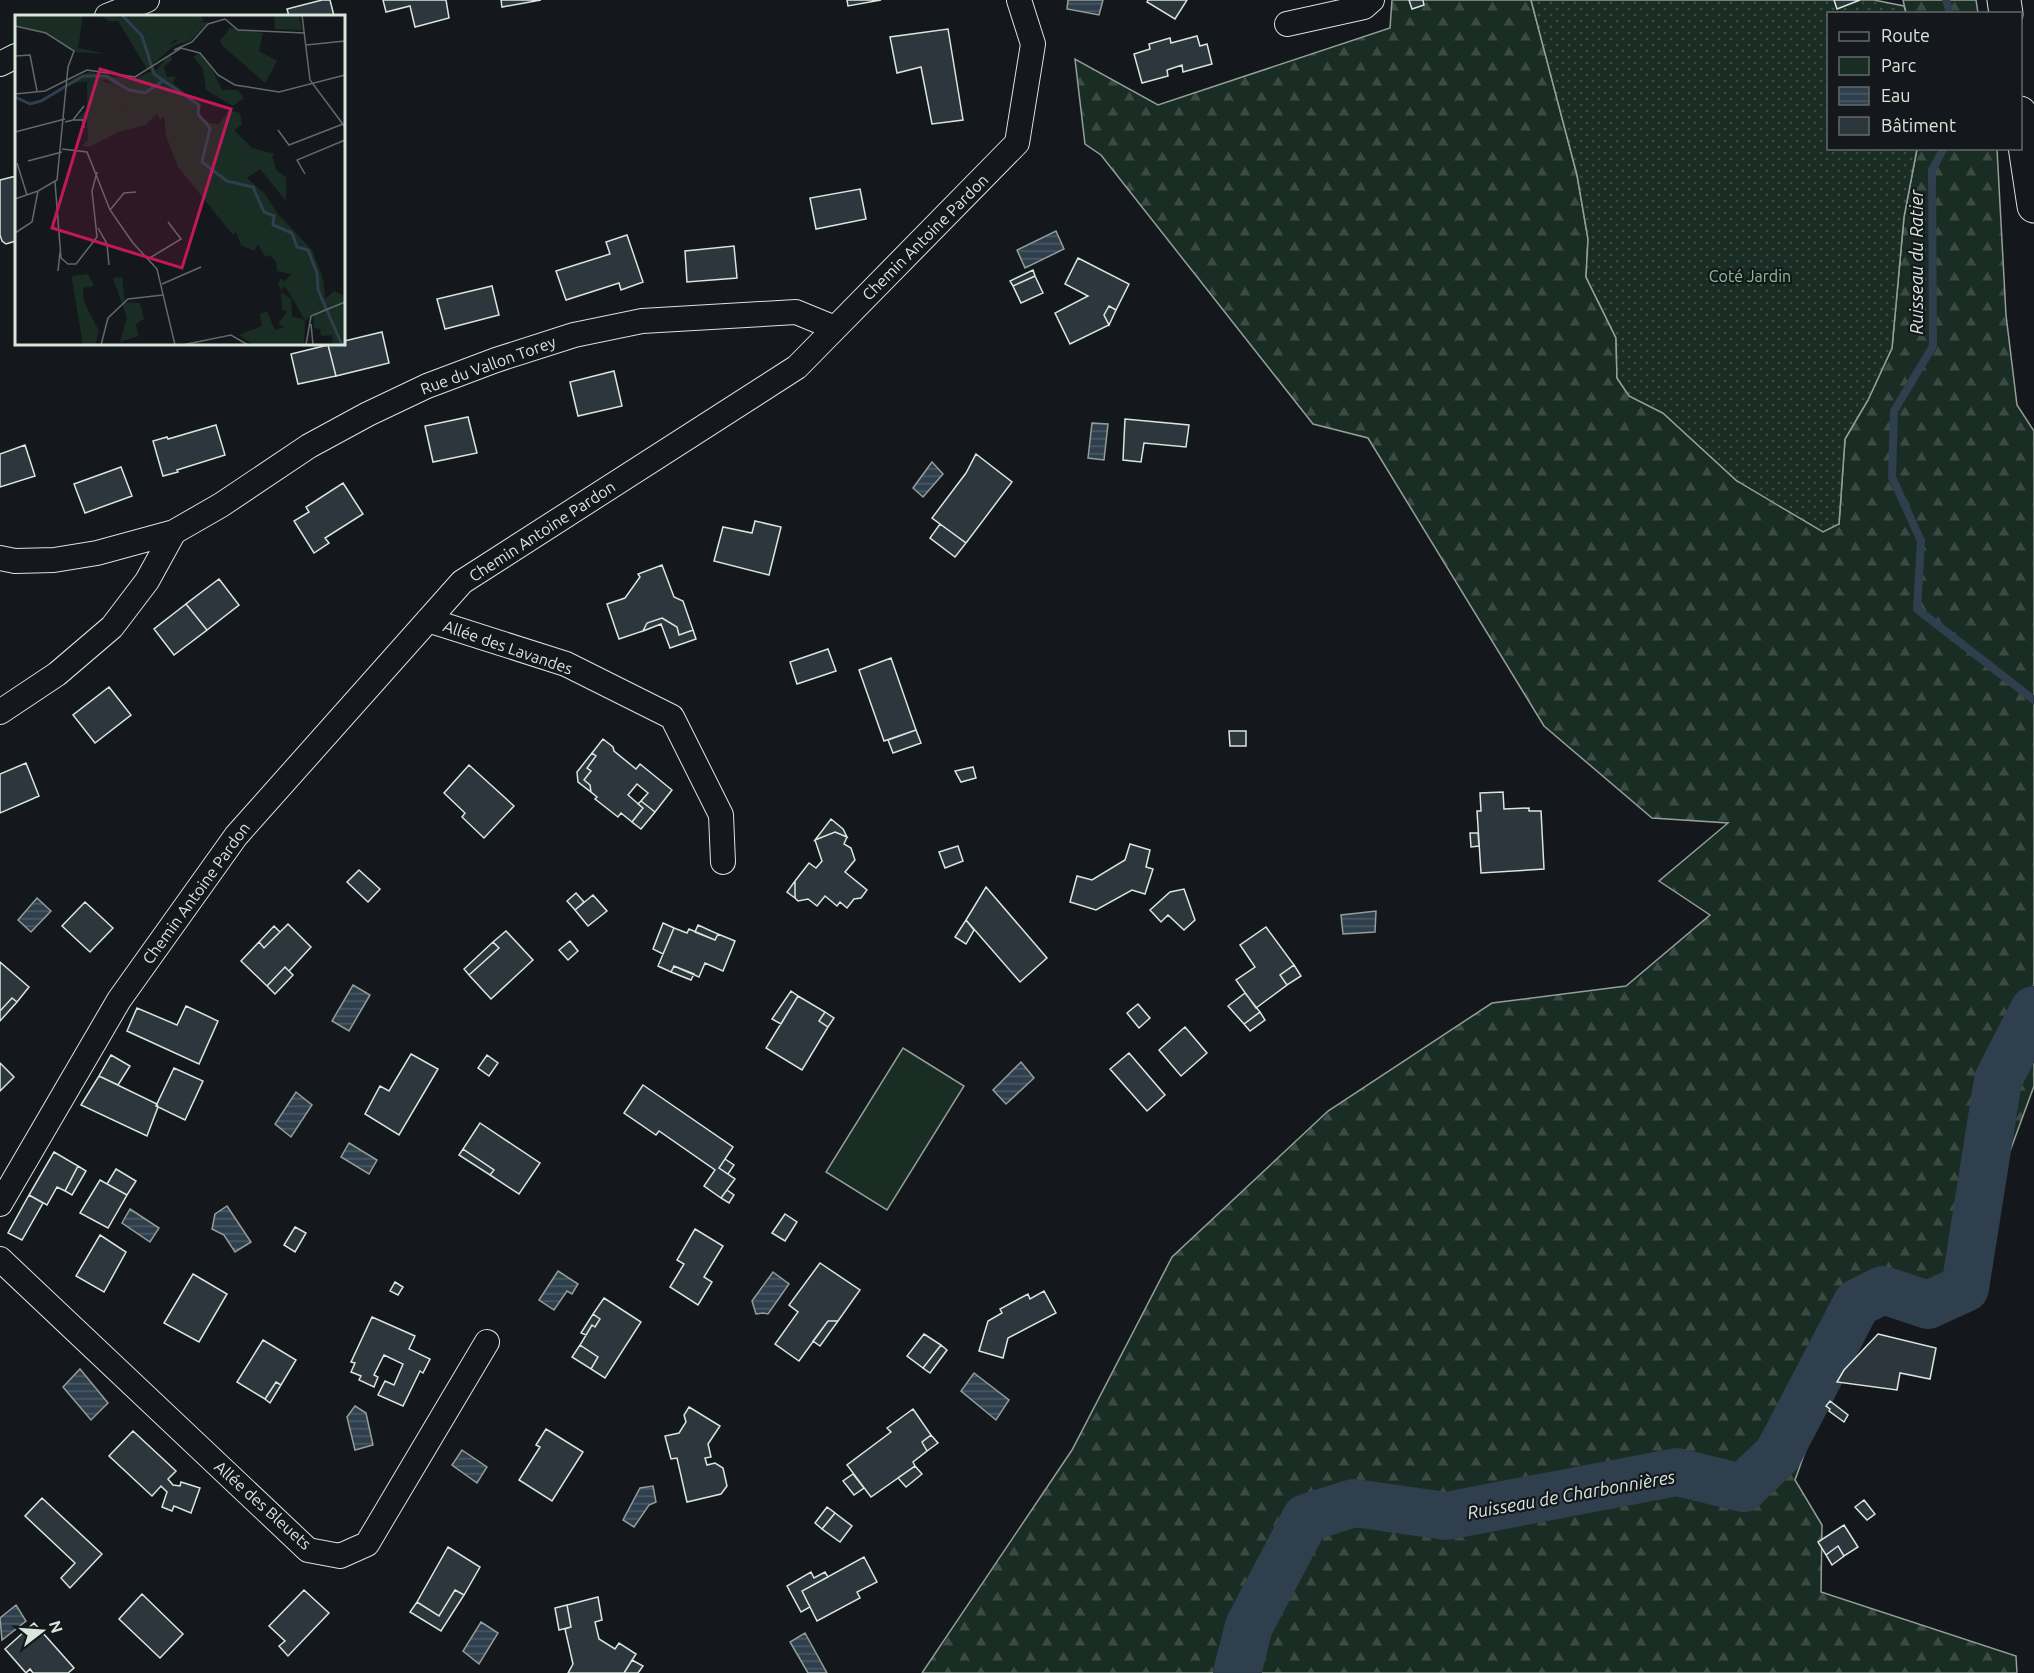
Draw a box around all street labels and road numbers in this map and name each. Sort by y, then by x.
street label: Chemin Antoine Pardon [858,170,992,304]
street label: Rue du Vallon Torey [418,332,558,398]
street label: Chemin Antoine Pardon [466,477,618,585]
street label: Allée des Lavandes [441,616,575,678]
street label: Chemin Antoine Pardon [139,819,253,967]
street label: Allée des Bleuets [211,1457,315,1553]

